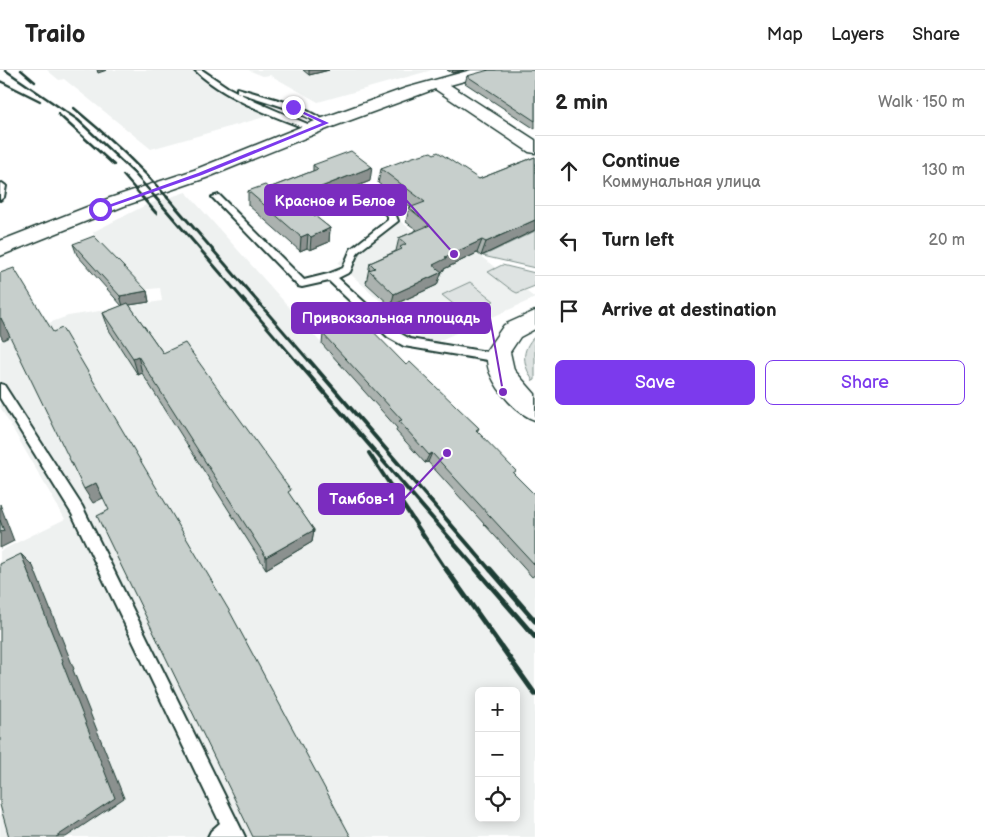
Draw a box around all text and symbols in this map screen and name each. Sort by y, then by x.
text: Trailo [25,20,85,49]
text: Map [767,24,803,45]
text: Layers [831,24,884,45]
text: Share [912,24,960,45]
text: 2 min [555,90,608,115]
text: Walk · 150 m [878,93,965,112]
route end [282,96,305,119]
text: Continue [602,150,680,173]
icon: ahead [555,157,583,185]
text: 130 m [922,161,965,180]
text: Коммунальная улица [602,173,761,192]
callout: Красное и Белое [265,185,406,215]
text: Красное и Белое [275,192,395,211]
route start [89,198,112,221]
icon: left [555,227,583,255]
text: Turn left [602,229,674,252]
text: 20 m [929,231,965,250]
icon: arrive [555,297,583,325]
text: Arrive at destination [602,299,777,322]
callout: Привокзальная площадь [292,303,490,333]
text: Привокзальная площадь [302,309,480,328]
button: Save [555,360,755,405]
button: Share [765,360,965,405]
callout: Тамбов-1 [319,484,404,514]
text: Тамбов-1 [329,490,395,509]
map controls [475,687,520,822]
button: + [475,687,520,732]
button: − [475,732,520,777]
button: locate [475,777,520,822]

